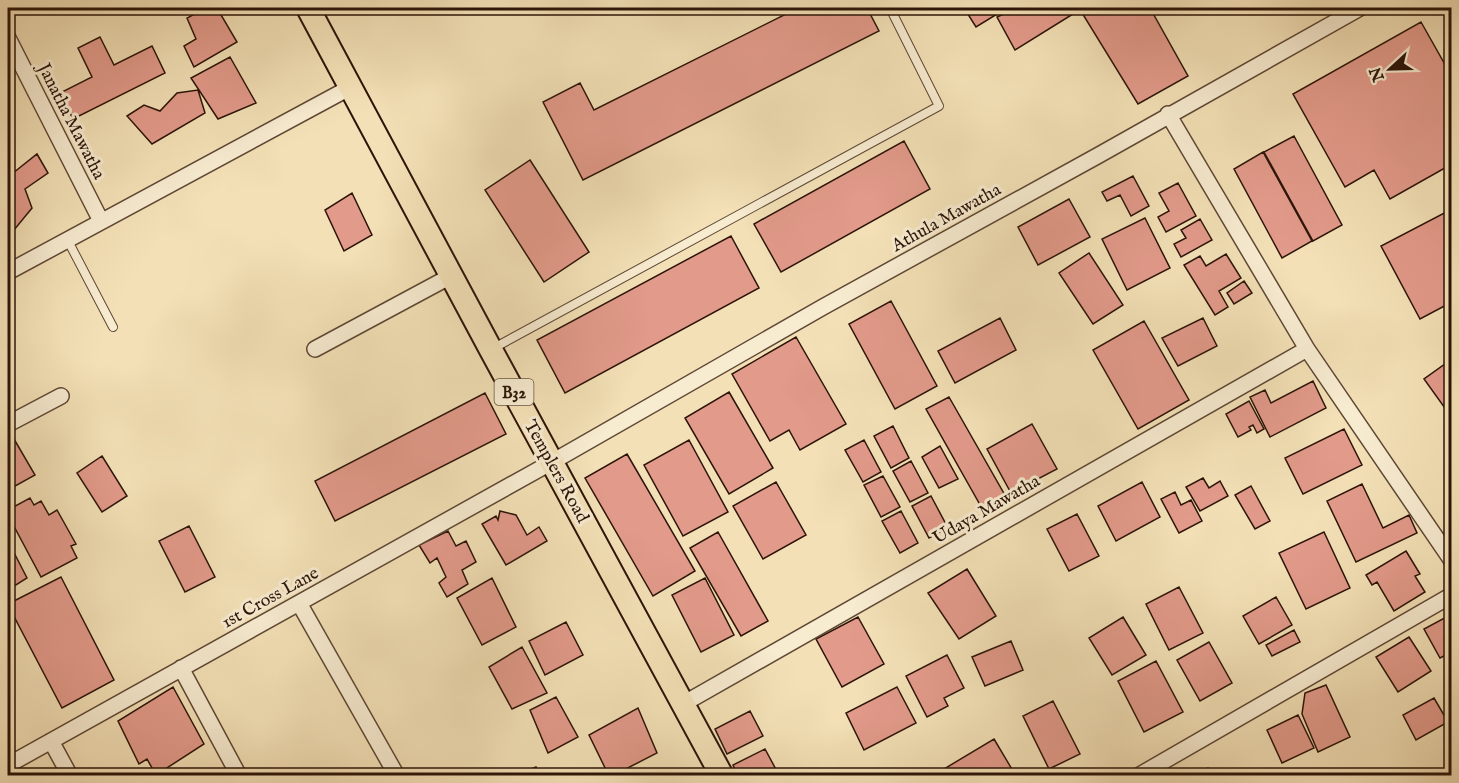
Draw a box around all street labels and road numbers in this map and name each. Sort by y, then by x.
street label: Janatha Mawatha [31,58,110,184]
street label: Athula Mawatha [887,179,1006,258]
road number: B32 [494,379,534,405]
street label: Templers Road [518,416,594,528]
street label: Udaya Mawatha [929,470,1045,550]
street label: 1st Cross Lane [218,562,323,634]

